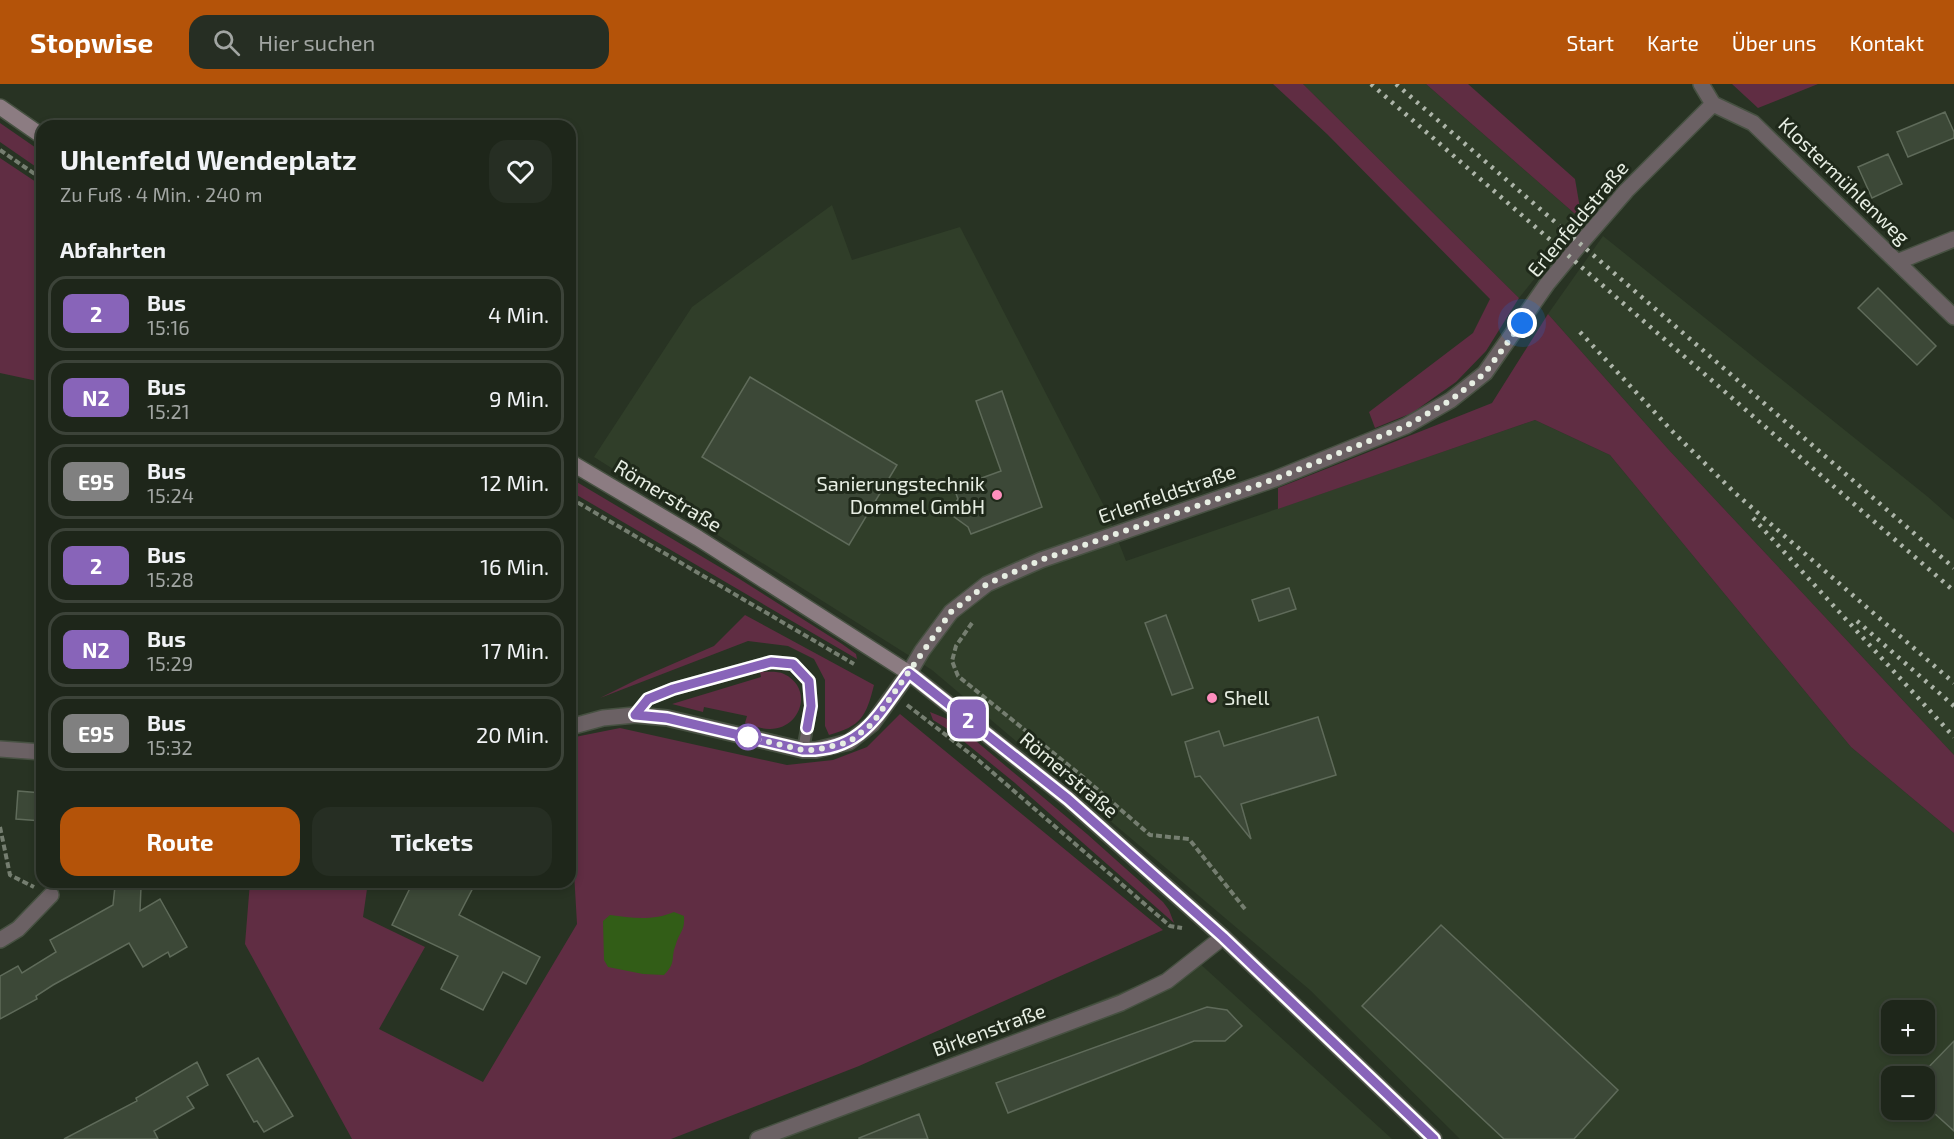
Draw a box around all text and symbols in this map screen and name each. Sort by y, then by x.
search box [189,15,609,69]
text: Stopwise [30,25,153,59]
icon: search [210,26,243,59]
text: Hier suchen [258,29,375,55]
text: Start [1567,30,1614,55]
text: Karte [1647,30,1699,55]
text: Über uns [1732,30,1817,55]
text: Kontakt [1850,30,1924,55]
street label: Klostermühlenweg [1774,112,1915,249]
button: heart [489,140,552,203]
text: Uhlenfeld Wendeplatz [60,142,357,176]
street label: Erlenfeldstraße [1522,155,1633,281]
text: Zu Fuß · 4 Min. · 240 m [60,182,263,206]
text: Abfahrten [60,236,166,262]
text: Bus [147,289,186,315]
text: 2 [90,301,102,326]
text: 4 Min. [488,301,549,327]
your location [1507,308,1537,338]
text: 15:16 [147,315,190,339]
text: Bus [147,373,186,399]
text: N2 [82,385,110,410]
text: 9 Min. [489,385,549,411]
text: 15:21 [147,399,190,423]
street label: Römerstraße [611,454,727,537]
text: Bus [147,457,186,483]
street label: Erlenfeldstraße [1095,458,1239,528]
text: E95 [78,469,114,494]
text: 12 Min. [480,469,549,495]
place label: Sanierungstechnik Dommel GmbH [817,471,985,518]
text: 15:24 [147,483,194,507]
marker: Sanierungstechnik Dommel GmbH [990,488,1004,502]
text: Bus [147,541,186,567]
text: 2 [90,553,102,578]
text: 16 Min. [480,553,549,579]
text: 15:28 [147,567,194,591]
text: Bus [147,625,186,651]
text: N2 [82,637,110,662]
text: 17 Min. [482,637,549,663]
text: 15:29 [147,651,193,675]
place label: Shell [1224,685,1270,709]
marker: Shell [1205,691,1219,705]
line badge: 2 [948,700,988,738]
text: 2 [962,707,974,732]
text: Bus [147,709,186,735]
text: E95 [78,721,114,746]
text: 20 Min. [476,721,549,747]
unlabelled marker [735,724,761,750]
street label: Römerstraße [1016,726,1124,822]
text: 15:32 [147,735,193,759]
button: Route [60,807,300,876]
button: Tickets [312,807,552,876]
street label: Birkenstraße [929,997,1049,1061]
map controls [1881,1000,1935,1120]
button: + [1881,1000,1935,1054]
button: − [1881,1066,1935,1120]

